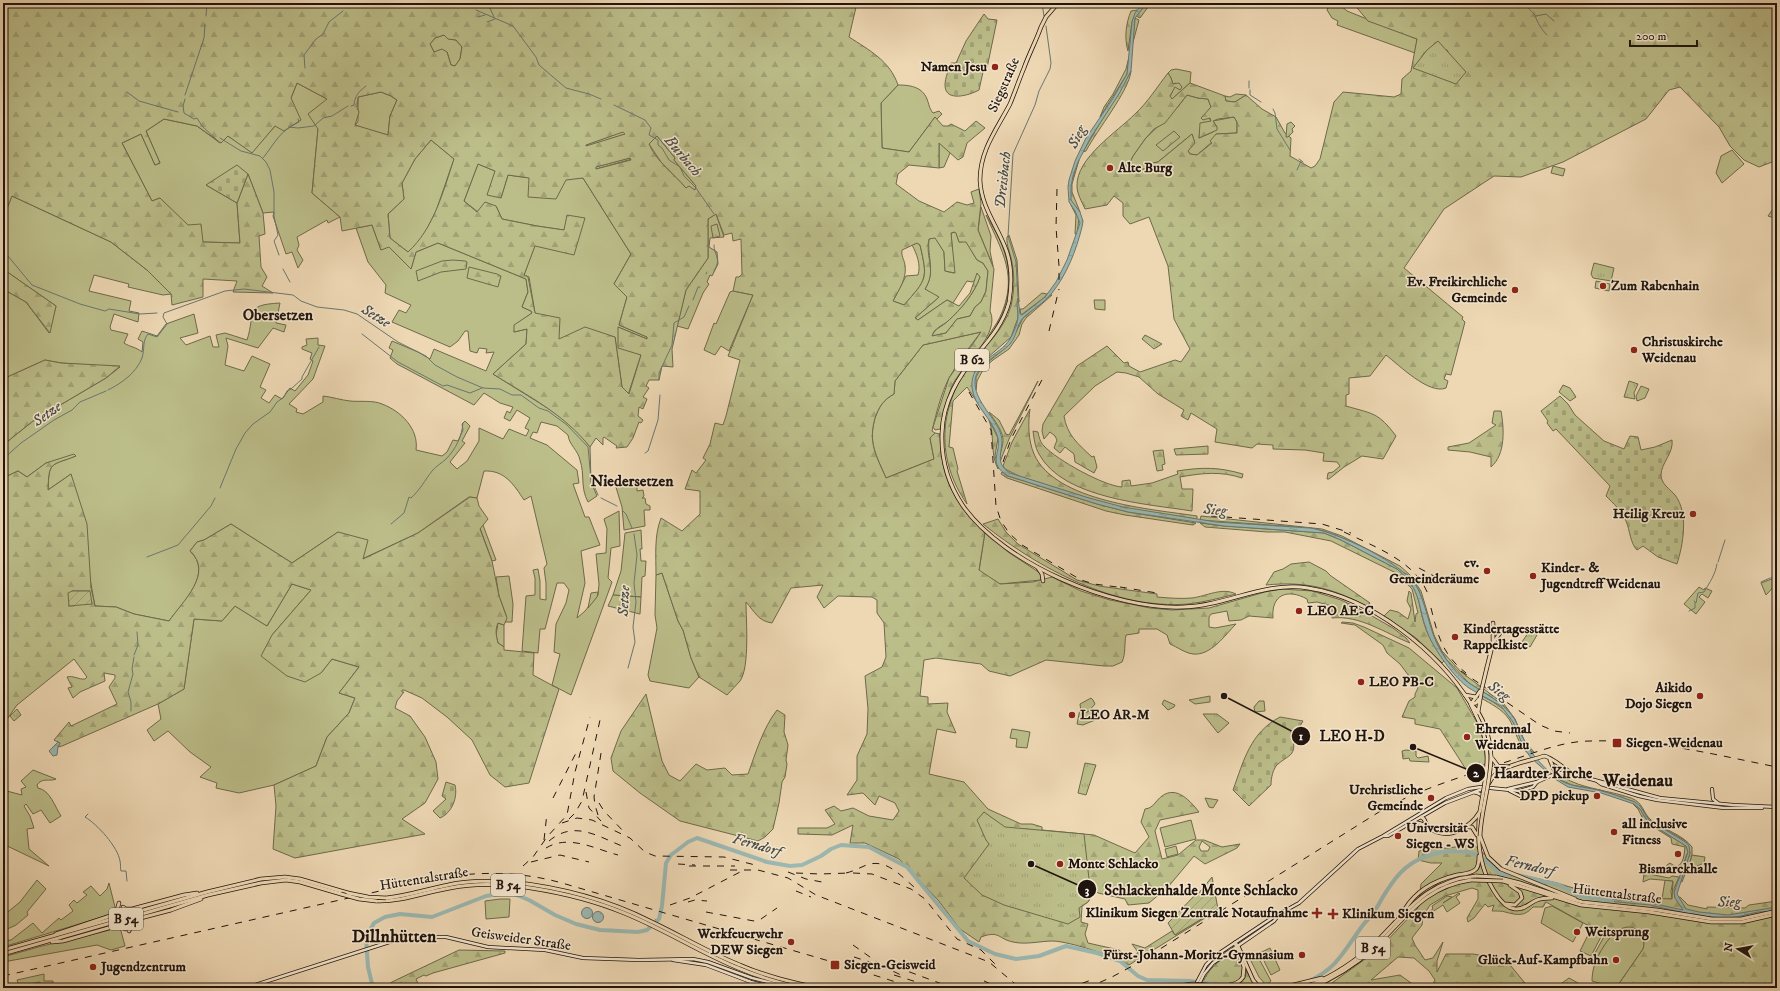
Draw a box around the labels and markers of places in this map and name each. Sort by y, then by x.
place label: Namen Jesu [921,58,987,76]
marker: Namen Jesu [990,62,1000,72]
place label: Alte Burg [1117,159,1173,177]
marker: Alte Burg [1105,163,1115,173]
place label: Ev. Freikirchliche Gemeinde [1407,273,1507,307]
place label: Zum Rabenhain [1611,277,1700,295]
marker: Zum Rabenhain [1598,281,1608,291]
marker: Ev. Freikirchliche Gemeinde [1510,285,1520,295]
place label: Christuskirche Weidenau [1641,333,1723,367]
marker: Christuskirche Weidenau [1629,345,1639,355]
place label: Heilig Kreuz [1613,505,1686,523]
marker: Heilig Kreuz [1688,509,1698,519]
place label: ev. Gemeinderäume [1389,554,1479,588]
place label: Kinder- & Jugendtreff Weidenau [1539,559,1661,593]
marker: ev. Gemeinderäume [1482,566,1492,576]
marker: Kinder- & Jugendtreff Weidenau [1528,571,1538,581]
place label: LEO AE-C [1307,602,1374,620]
marker: LEO AE-C [1294,606,1304,616]
place label: Kindertagesstätte Rappelkiste [1463,620,1560,654]
marker: Kindertagesstätte Rappelkiste [1450,632,1460,642]
place label: LEO PB-C [1369,673,1434,691]
marker: LEO PB-C [1356,677,1366,687]
place label: Aikido Dojo Siegen [1625,679,1693,713]
marker: Aikido Dojo Siegen [1695,691,1705,701]
place label: LEO AR-M [1080,706,1150,724]
marker: LEO AR-M [1067,710,1077,720]
place label: Ehrenmal Weidenau [1474,720,1532,754]
callout: LEO H-D [1291,723,1392,750]
marker: Ehrenmal Weidenau [1462,732,1472,742]
place label: Siegen-Weidenau [1626,734,1723,752]
marker: Siegen-Weidenau [1611,737,1623,749]
callout: Haardter Kirche [1466,759,1601,786]
place label: Urchristliche Gemeinde [1349,781,1423,815]
place label: DPD pickup [1520,787,1589,805]
marker: DPD pickup [1592,791,1602,801]
marker: Urchristliche Gemeinde [1426,793,1436,803]
place label: all inclusive Fitness [1622,815,1688,849]
place label: Universität Siegen - WS [1406,819,1475,853]
marker: all inclusive Fitness [1609,827,1619,837]
marker: Universität Siegen - WS [1393,831,1403,841]
marker: Bismarckhalle [1673,849,1683,859]
place label: Monte Schlacko [1068,855,1159,873]
marker: Monte Schlacko [1055,859,1065,869]
place label: Bismarckhalle [1638,860,1718,878]
callout: Schlackenhalde Monte Schlacko [1077,876,1306,903]
place label: Klinikum Siegen Zentrale Notaufnahme [1085,904,1308,922]
place label: Klinikum Siegen [1342,905,1435,923]
marker: Klinikum Siegen Zentrale Notaufnahme [1311,907,1323,919]
marker: Klinikum Siegen [1327,908,1339,920]
place label: Weitsprung [1584,923,1650,941]
place label: Werkfeuerwehr DEW Siegen [697,925,784,959]
marker: Weitsprung [1572,927,1582,937]
marker: Werkfeuerwehr DEW Siegen [786,937,796,947]
place label: Fürst-Johann-Moritz-Gymnasium [1103,946,1294,964]
marker: Fürst-Johann-Moritz-Gymnasium [1297,950,1307,960]
place label: Glück-Auf-Kampfbahn [1478,951,1609,969]
marker: Glück-Auf-Kampfbahn [1611,955,1621,965]
place label: Siegen-Geisweid [844,956,937,974]
place label: Jugendzentrum [99,958,187,976]
marker: Siegen-Geisweid [829,959,841,971]
marker: Jugendzentrum [88,962,98,972]

